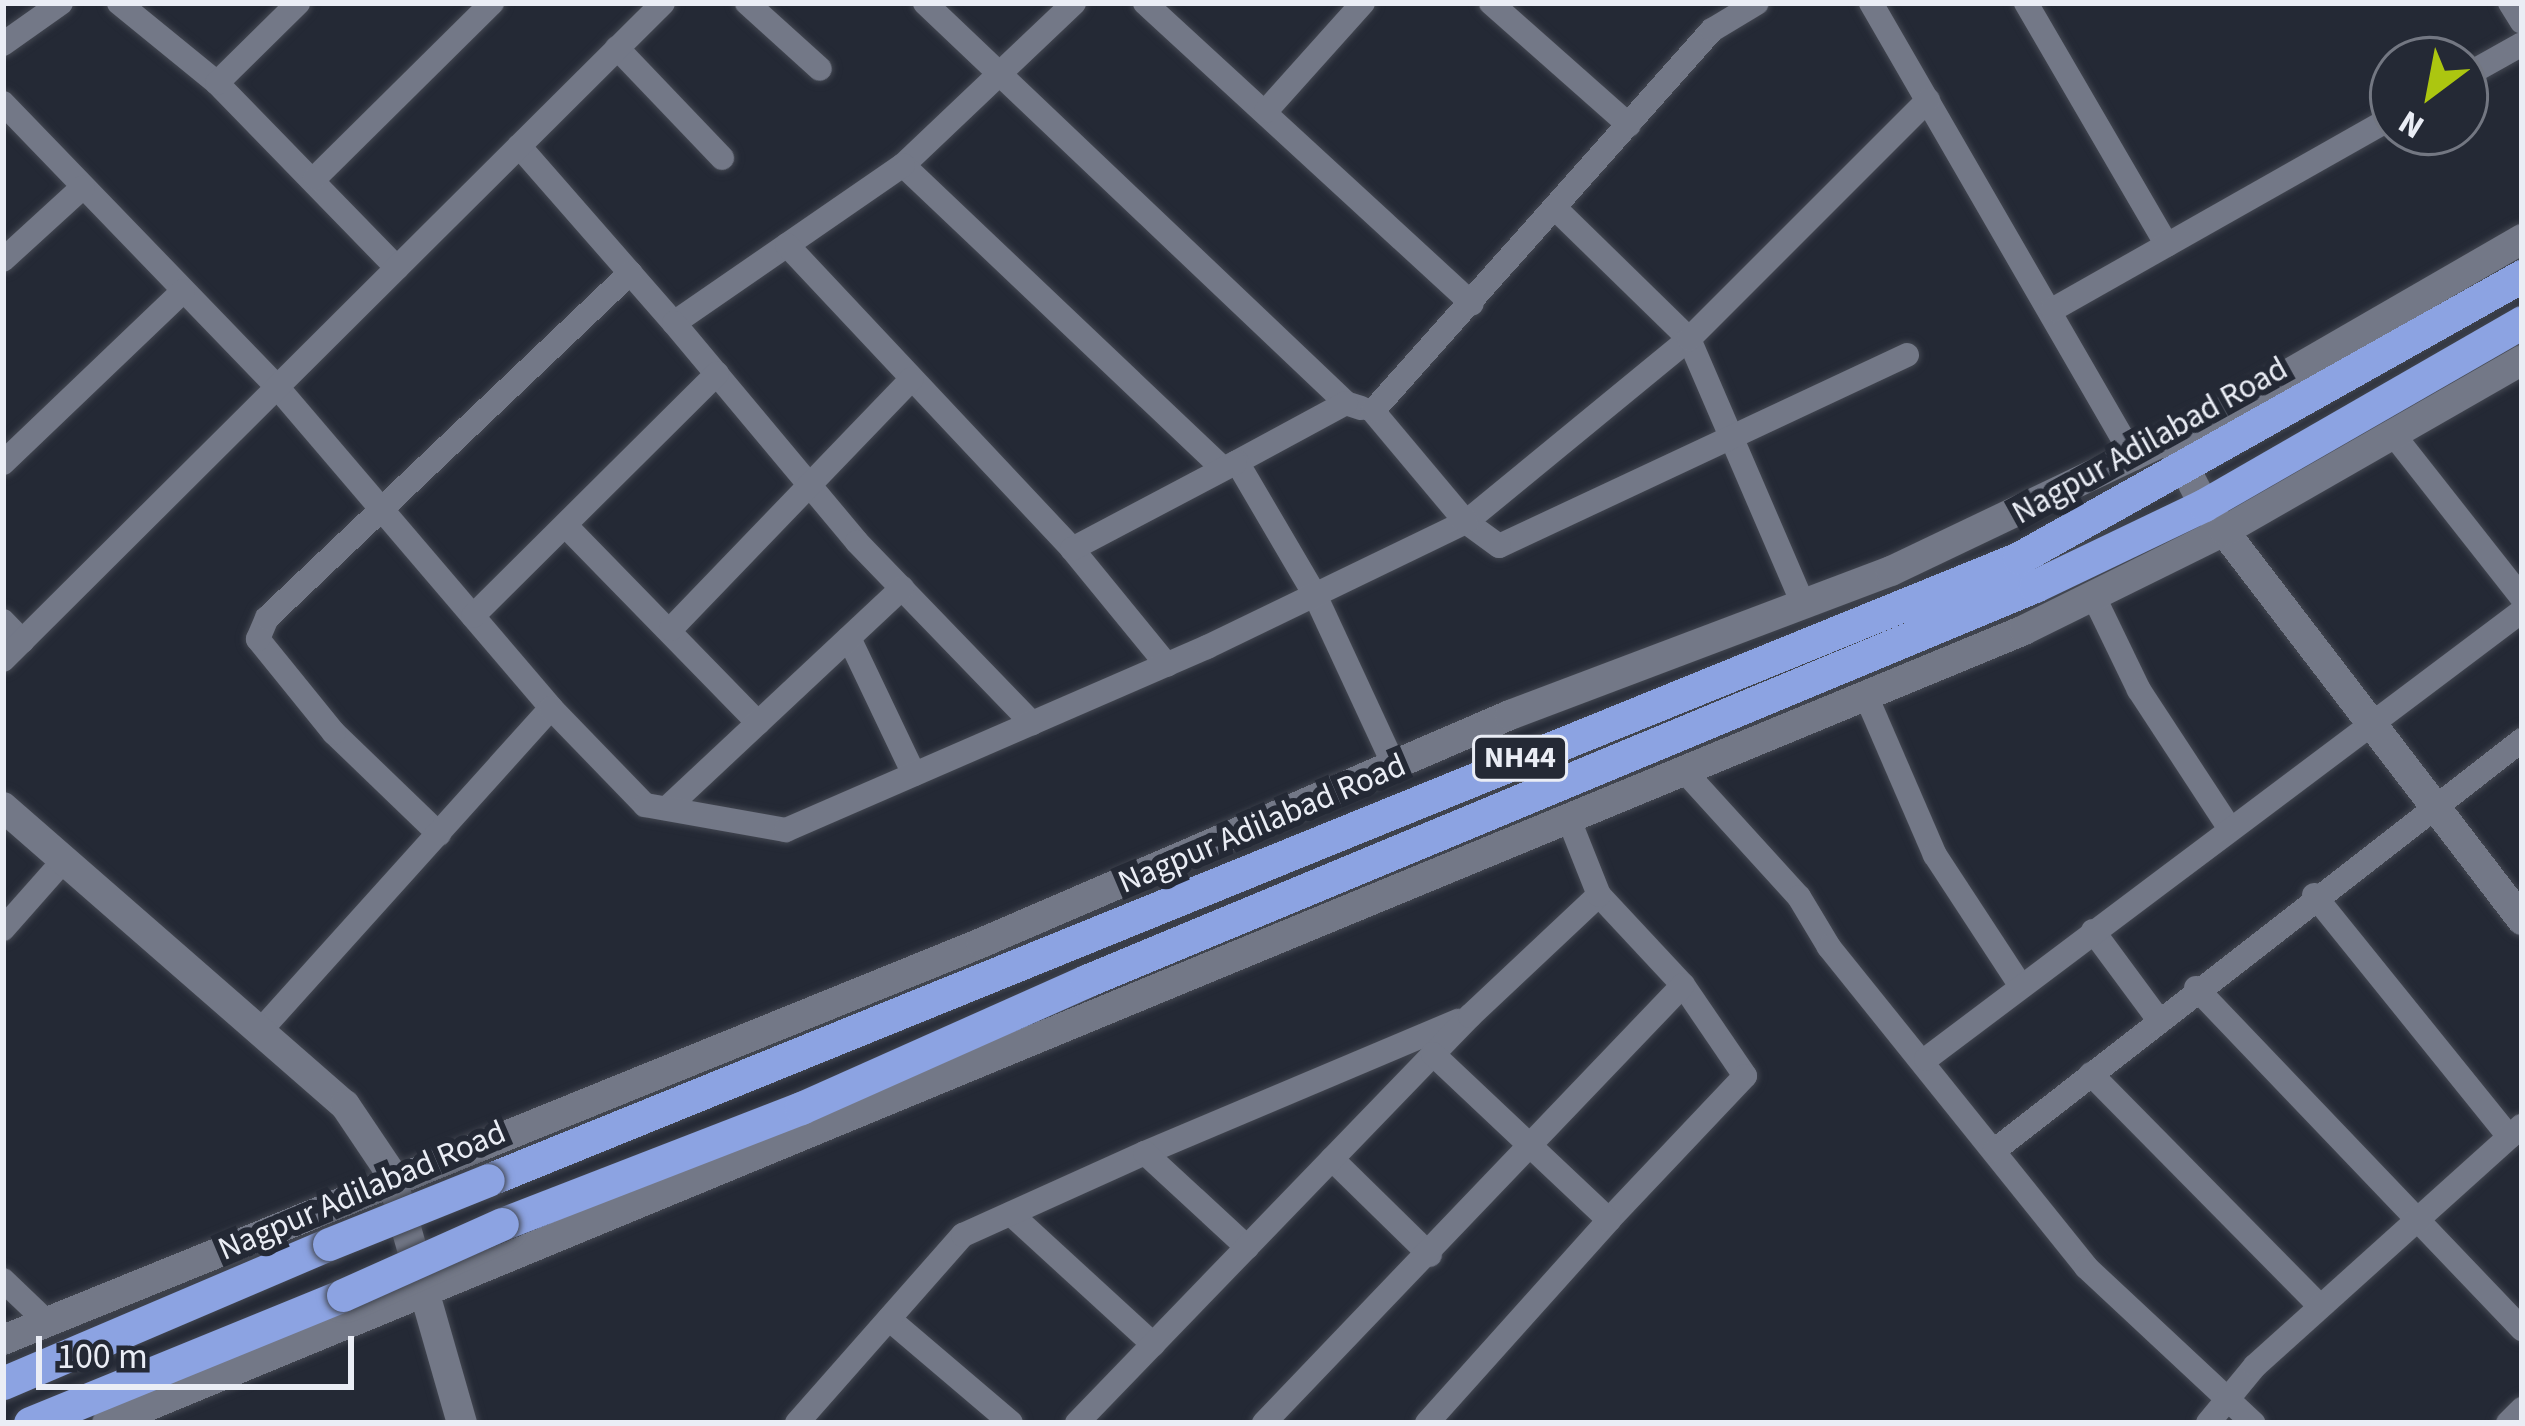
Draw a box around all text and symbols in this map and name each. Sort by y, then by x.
north arrow [2369,36,2489,156]
text: N [2389,99,2433,150]
street label: Nagpur Adilabad Road [2005,349,2295,533]
road number: NH44 [1472,734,1568,782]
street label: Nagpur Adilabad Road [1112,746,1412,902]
street label: Nagpur Adilabad Road [212,1113,512,1269]
scale bar [42,1312,360,1386]
text: 100 m [57,1331,148,1382]

